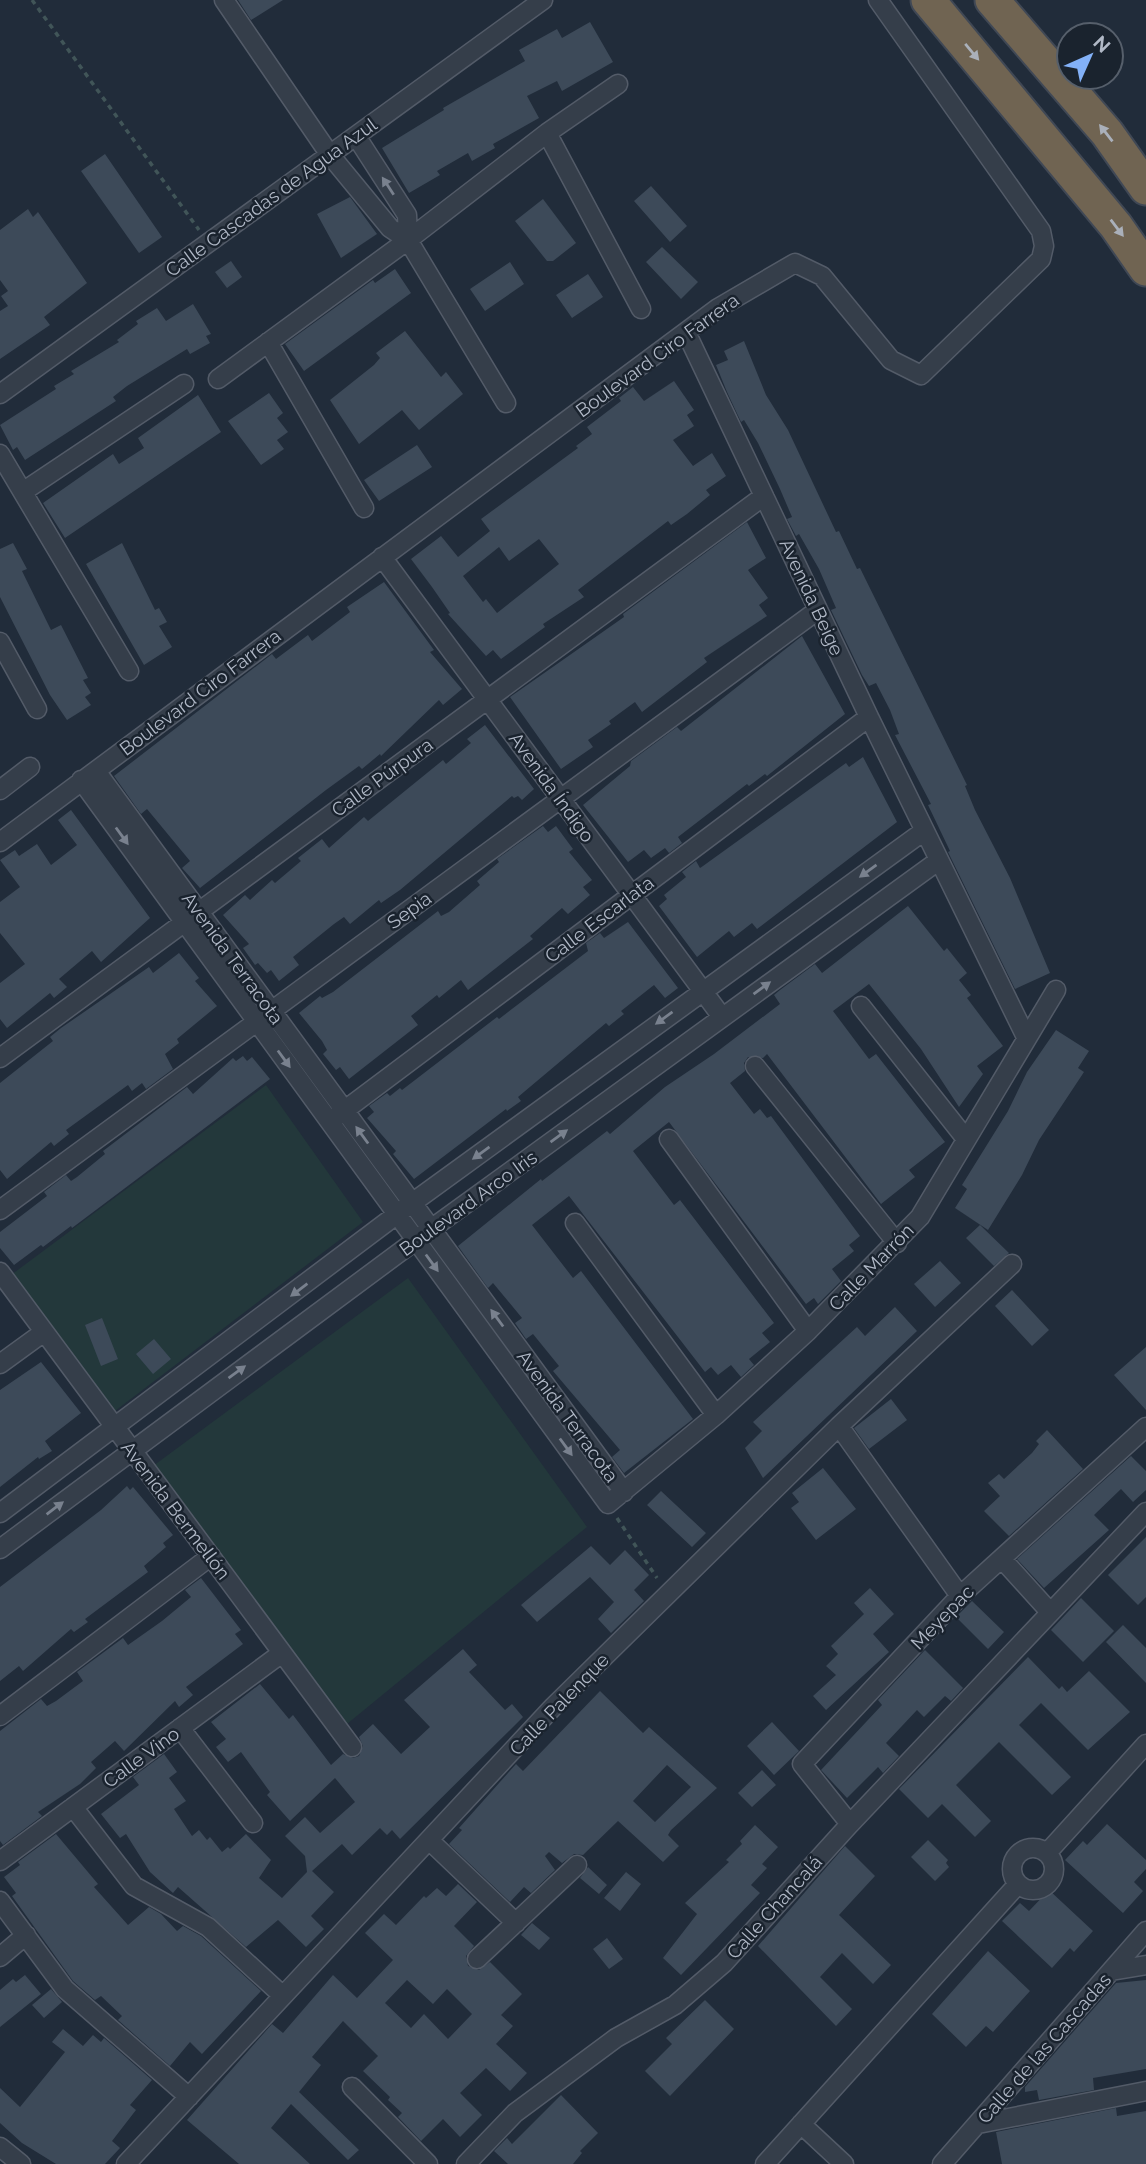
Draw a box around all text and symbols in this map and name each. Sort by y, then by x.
north arrow [1055,21,1125,91]
text: N [1089,31,1115,57]
one-way arrow [964,44,979,61]
street label: Calle Cascadas de Agua Azul [161,113,381,281]
one-way arrow [1099,124,1114,141]
one-way arrow [382,176,395,196]
one-way arrow [1110,219,1124,237]
street label: Boulevard Ciro Farrera [571,289,743,421]
street label: Avenida Beige [775,535,849,659]
street label: Boulevard Ciro Farrera [115,624,285,760]
street label: Avenida Índigo [505,728,599,846]
street label: Calle Púrpura [327,733,437,821]
one-way arrow [114,827,128,845]
one-way arrow [860,863,878,878]
street label: Calle Escarlata [540,871,658,967]
street label: Sepia [383,887,435,933]
street label: Avenida Terracota [178,888,288,1028]
one-way arrow [753,981,772,995]
one-way arrow [655,1011,673,1025]
one-way arrow [277,1050,291,1068]
one-way arrow [356,1126,370,1144]
one-way arrow [550,1129,568,1143]
street label: Boulevard Arco Iris [395,1146,541,1260]
one-way arrow [472,1146,490,1160]
street label: Calle Marrón [824,1219,918,1315]
one-way arrow [425,1254,439,1272]
one-way arrow [290,1282,308,1296]
one-way arrow [489,1310,504,1328]
street label: Avenida Terracota [513,1346,623,1486]
one-way arrow [228,1365,246,1380]
street label: Avenida Bermellón [117,1437,235,1583]
one-way arrow [559,1438,573,1456]
one-way arrow [45,1501,64,1515]
street label: Meyepac [906,1580,978,1654]
street label: Calle Palenque [505,1648,613,1760]
street label: Calle Vino [99,1722,183,1792]
street label: Calle Chancalá [722,1851,826,1963]
street label: Calle de las Cascadas [973,1968,1115,2128]

